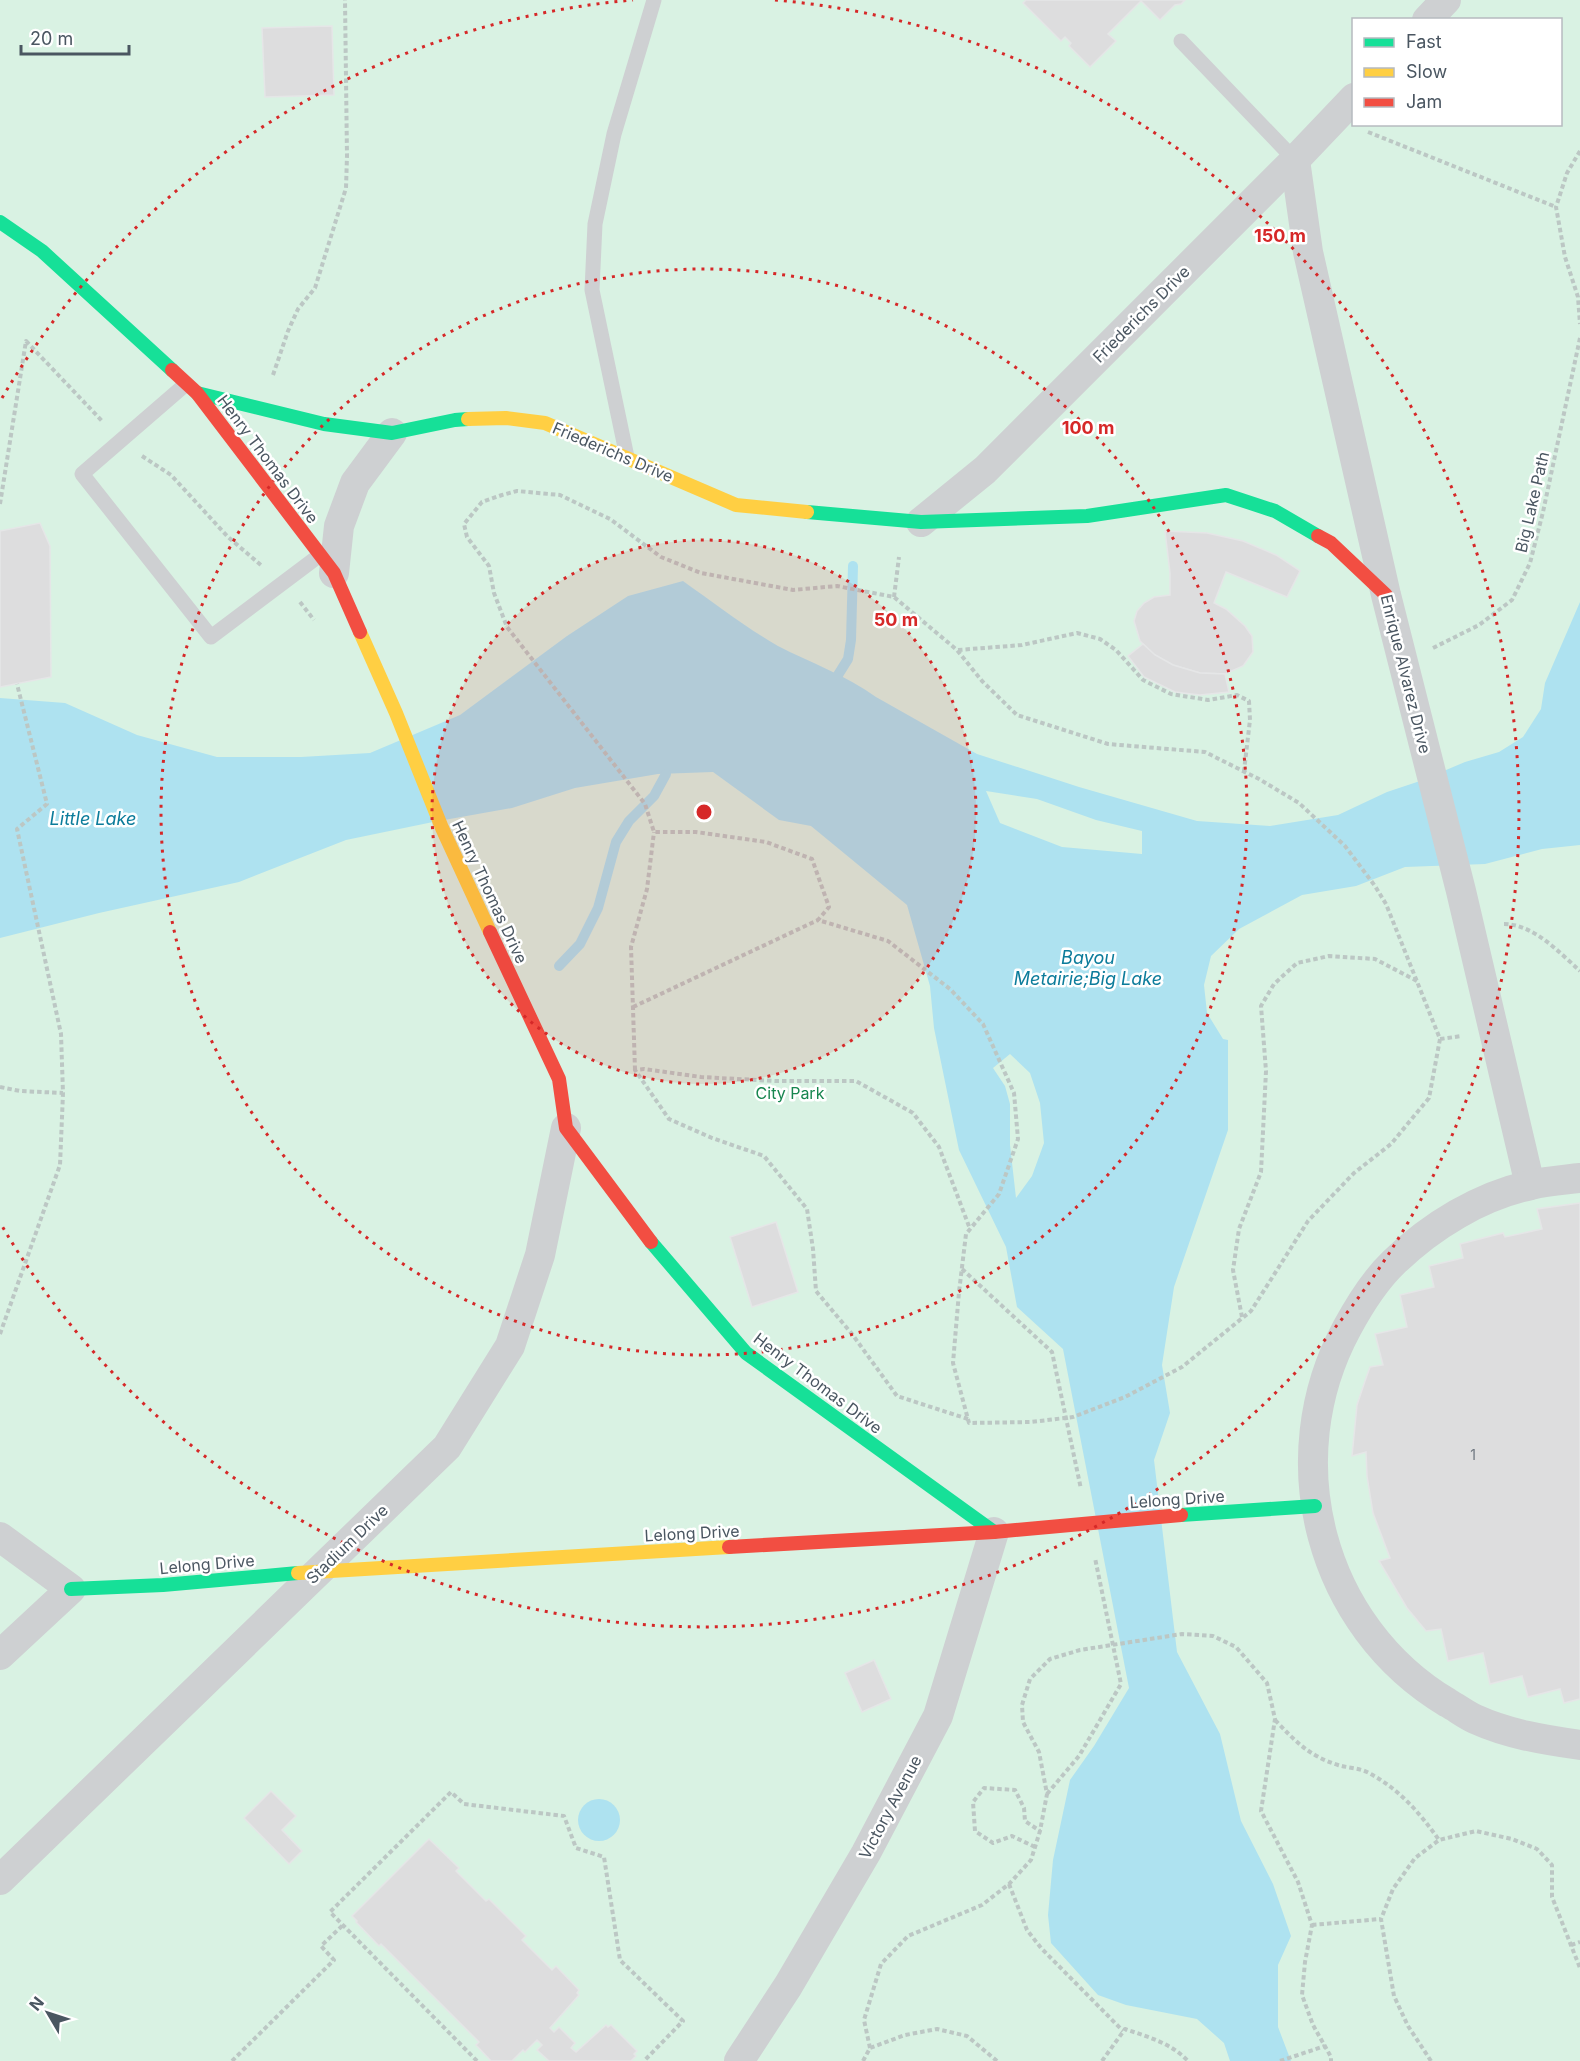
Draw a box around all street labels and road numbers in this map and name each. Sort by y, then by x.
street label: Friederichs Drive [1088,261,1194,367]
street label: Henry Thomas Drive [213,391,323,527]
street label: Friederichs Drive [550,418,676,486]
street label: Big Lake Path [1511,450,1553,554]
street label: Enrique Alvarez Drive [1377,592,1435,756]
street label: Henry Thomas Drive [448,817,532,967]
street label: Henry Thomas Drive [750,1328,886,1438]
street label: Lelong Drive [1129,1486,1225,1512]
street label: Stadium Drive [302,1500,392,1588]
street label: Lelong Drive [644,1521,740,1545]
street label: Lelong Drive [159,1550,255,1578]
street label: Victory Avenue [854,1752,926,1862]

